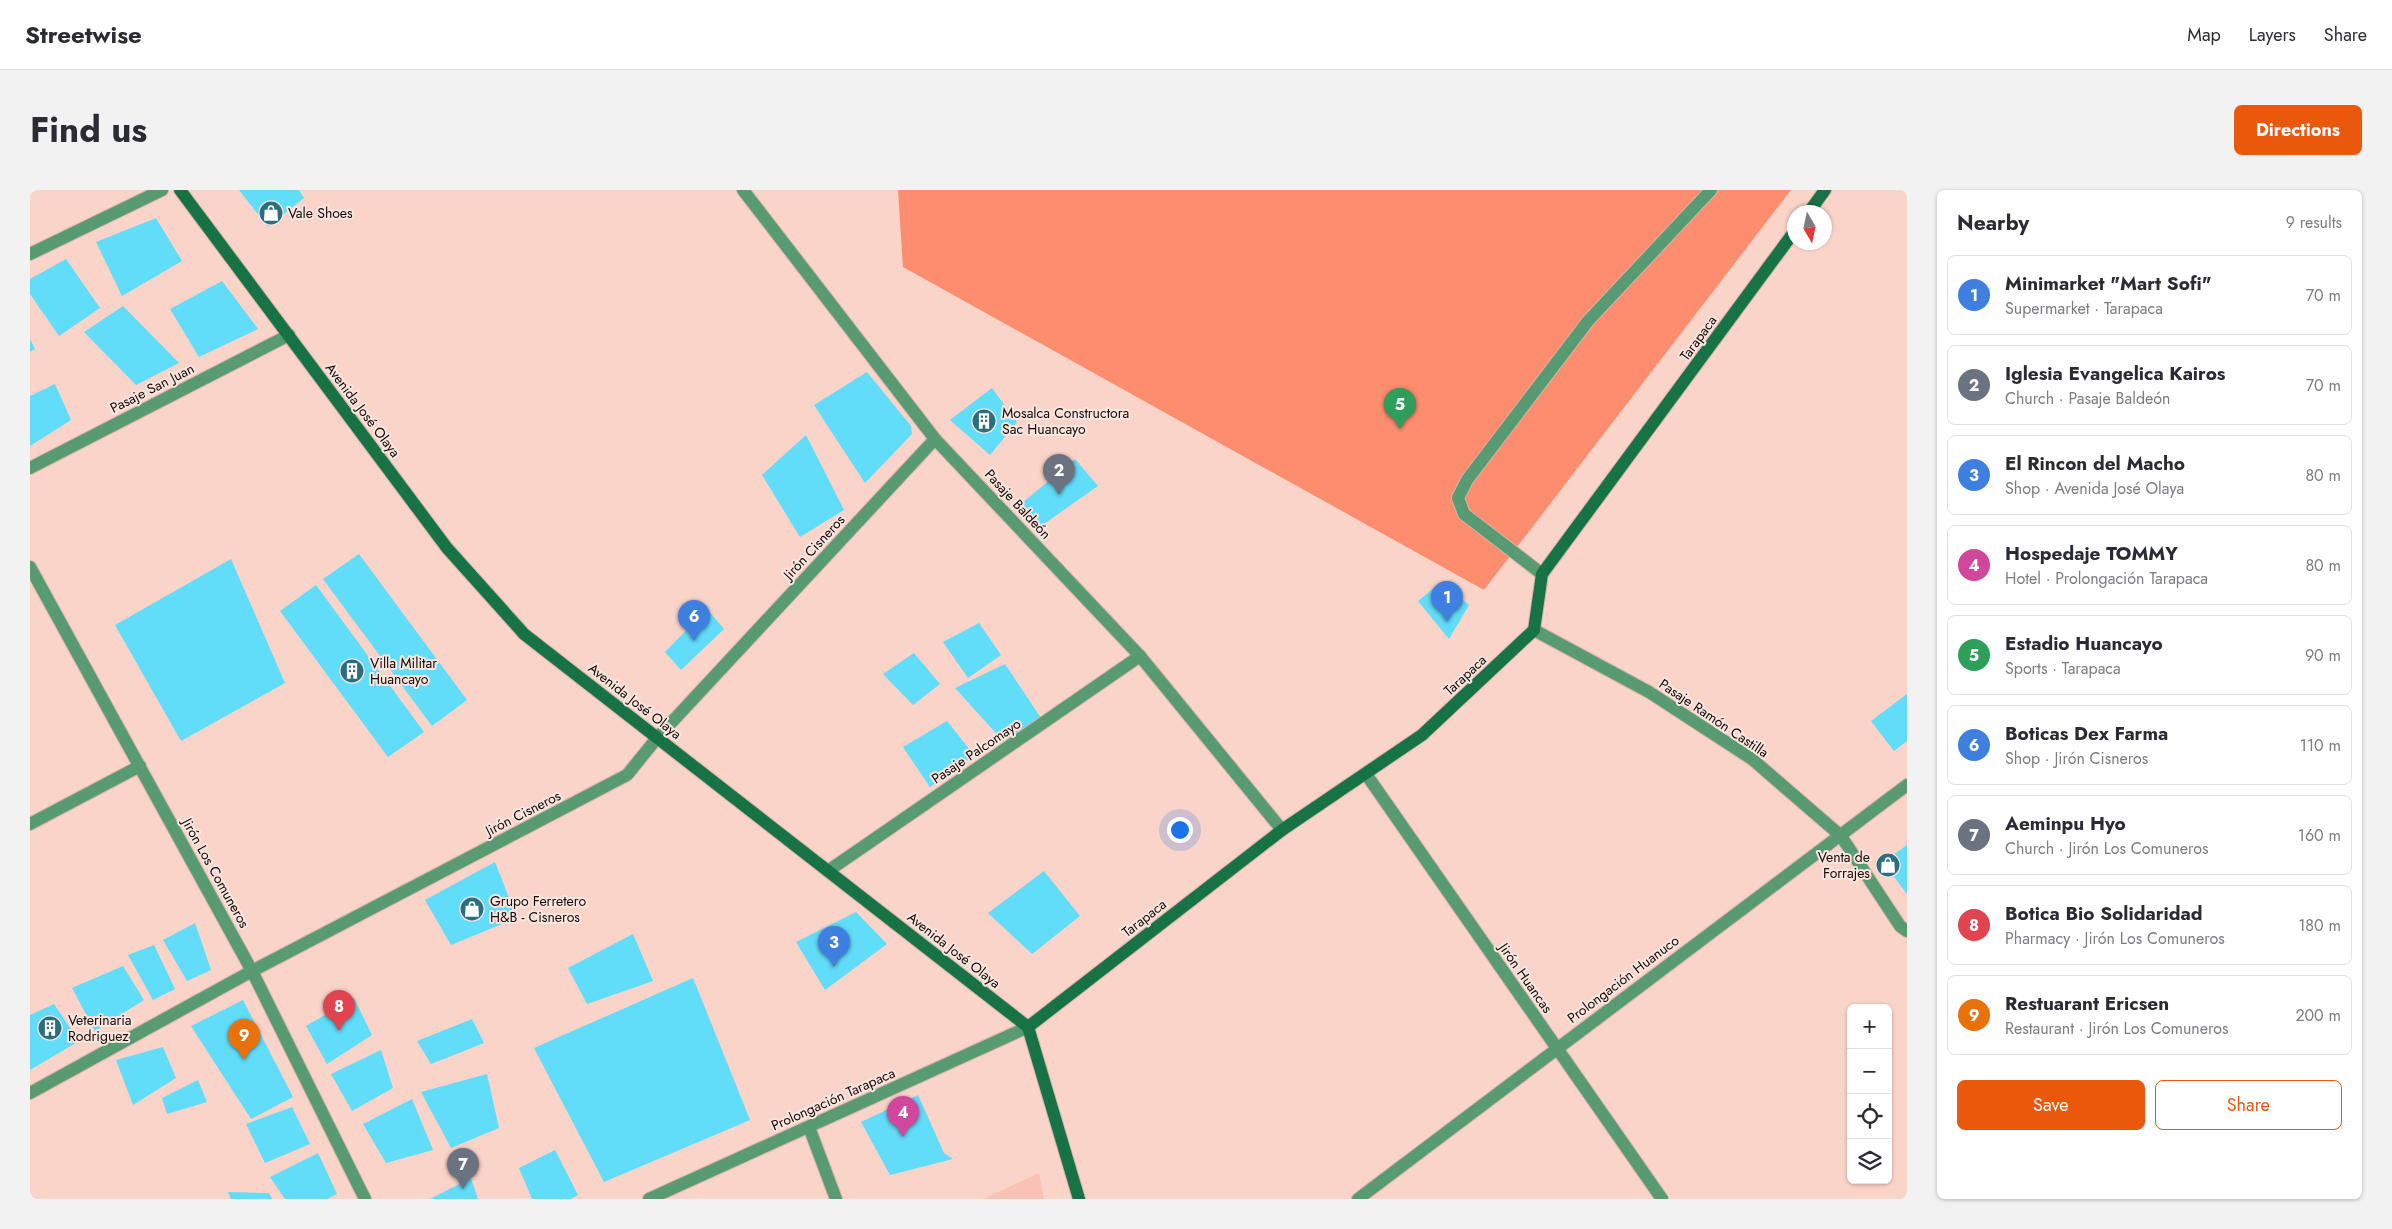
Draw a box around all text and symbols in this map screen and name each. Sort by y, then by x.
text: Streetwise [25,17,142,52]
text: Map [2187,22,2221,48]
text: Layers [2249,22,2296,48]
text: Share [2324,22,2367,48]
text: Find us [30,105,147,155]
button: Directions [2234,105,2362,155]
shop icon: Vale Shoes [258,200,284,226]
place label: Vale Shoes [288,203,353,223]
north arrow [1787,205,1832,250]
text: Nearby [1957,208,2029,238]
text: 9 results [2286,211,2342,234]
text: Minimarket "Mart Sofi" [2005,270,2212,297]
text: 1 [1970,284,1978,307]
text: 70 m [2306,284,2341,307]
text: Supermarket · Tarapaca [2005,297,2163,320]
street label: Tarapaca [1675,311,1721,365]
street label: Pasaje San Juan [106,358,198,418]
street label: Avenida José Olaya [321,359,405,461]
text: Iglesia Evangelica Kairos [2005,360,2226,387]
text: 2 [1969,374,1979,397]
text: 70 m [2306,374,2341,397]
text: Church · Pasaje Baldeón [2005,387,2170,410]
pin: 5 [1384,388,1416,429]
place label: Mosalca Constructora Sac Huancayo [1002,403,1129,439]
building icon: Mosalca Constructora Sac Huancayo [971,408,997,434]
text: El Rincon del Macho [2005,450,2185,477]
pin: 2 [1043,454,1075,495]
text: 3 [1969,464,1979,487]
text: 80 m [2305,464,2341,487]
street label: Pasaje Baldeón [980,465,1056,543]
text: Shop · Avenida José Olaya [2005,477,2184,500]
street label: Jirón Cisneros [777,510,850,585]
text: Hospedaje TOMMY [2005,540,2178,567]
text: 4 [1968,554,1980,577]
text: 80 m [2305,554,2341,577]
text: Hotel · Prolongación Tarapaca [2005,567,2208,590]
pin: 1 [1431,581,1463,622]
pin: 6 [678,600,710,641]
text: Estadio Huancayo [2005,630,2163,657]
text: 5 [1969,644,1979,667]
text: 90 m [2305,644,2341,667]
street label: Tarapaca [1439,650,1491,700]
place label: Villa Militar Huancayo [370,653,437,689]
text: Sports · Tarapaca [2005,657,2121,680]
building icon: Villa Militar Huancayo [339,658,365,684]
street label: Avenida José Olaya [584,658,686,744]
street label: Pasaje Ramón Castilla [1655,674,1773,762]
street label: Pasaje Palcomayo [927,713,1025,788]
text: Boticas Dex Farma [2005,720,2168,747]
text: 6 [1969,734,1979,757]
text: 110 m [2300,734,2341,757]
text: Shop · Jirón Cisneros [2005,747,2148,770]
street label: Jirón Cisneros [480,785,564,841]
text: Aeminpu Hyo [2005,810,2126,837]
street label: Jirón Los Comuneros [177,813,255,932]
your location [1167,817,1193,843]
text: 7 [1969,824,1979,847]
text: 160 m [2298,824,2341,847]
text: Church · Jirón Los Comuneros [2005,837,2208,860]
place label: Venta de Forrajes [1818,847,1870,883]
shop icon: Venta de Forrajes [1875,852,1901,878]
place label: Grupo Ferretero H&B - Cisneros [490,891,586,927]
street label: Tarapaca [1118,894,1170,942]
shop icon: Grupo Ferretero H&B - Cisneros [459,896,485,922]
text: Botica Bio Solidaridad [2005,900,2202,927]
street label: Avenida José Olaya [903,907,1005,993]
text: 8 [1969,914,1979,937]
text: 180 m [2298,914,2341,937]
pin: 3 [818,926,850,967]
text: Pharmacy · Jirón Los Comuneros [2005,927,2225,950]
street label: Prolongación Huanuco [1563,930,1683,1028]
street label: Jirón Huancas [1493,937,1558,1017]
pin: 8 [323,990,355,1031]
text: Restuarant Ericsen [2005,990,2169,1017]
map controls [1847,1004,1892,1184]
button: + [1847,1004,1892,1049]
text: 9 [1969,1004,1979,1027]
text: 200 m [2295,1004,2341,1027]
place label: Veterinaria Rodriguez [68,1010,132,1046]
building icon: Veterinaria Rodriguez [37,1015,63,1041]
text: Restaurant · Jirón Los Comuneros [2005,1017,2228,1040]
pin: 9 [228,1019,260,1060]
button: − [1847,1049,1892,1094]
street label: Prolongación Tarapaca [768,1063,898,1135]
button: Save [1957,1080,2145,1130]
button: Share [2155,1080,2342,1130]
button: locate [1847,1094,1892,1139]
pin: 4 [887,1096,919,1137]
button: layers [1847,1139,1892,1184]
pin: 7 [447,1148,479,1189]

